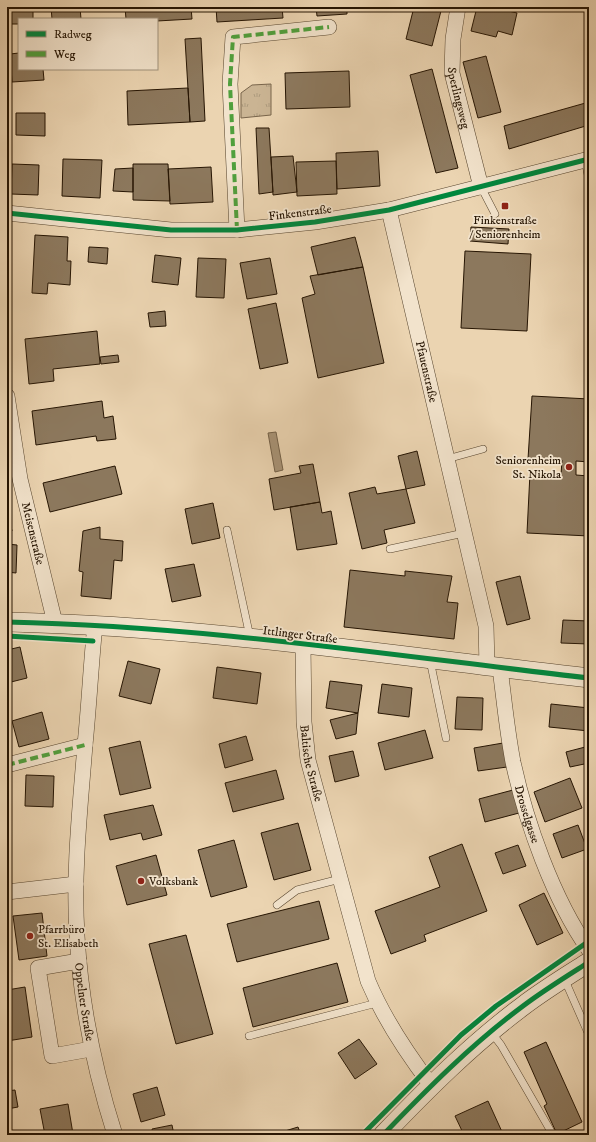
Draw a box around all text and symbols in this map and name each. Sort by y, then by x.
legend [18,18,158,70]
text: Radweg [54,27,92,42]
text: Weg [53,47,75,62]
street label: Sperlingsweg [444,67,473,130]
marker: Finkenstraße / Seniorenheim [500,201,510,211]
street label: Finkenstraße [268,202,332,224]
place label: Finkenstraße / Seniorenheim [469,213,541,242]
street label: Pfauenstraße [412,339,441,404]
place label: Seniorenheim St. Nikola [496,453,562,482]
marker: Seniorenheim St. Nikola [564,462,574,472]
street label: Meisenstraße [18,501,48,566]
street label: Ittlinger Straße [262,623,338,647]
street label: Baltische Straße [297,724,326,803]
street label: Drosselgasse [511,784,543,845]
place label: Volksbank [148,874,198,889]
marker: Volksbank [136,876,146,886]
place label: Pfarrbüro St. Elisabeth [38,922,99,951]
marker: Pfarrbüro St. Elisabeth [25,931,35,941]
street label: Oppelner Straße [72,962,98,1042]

